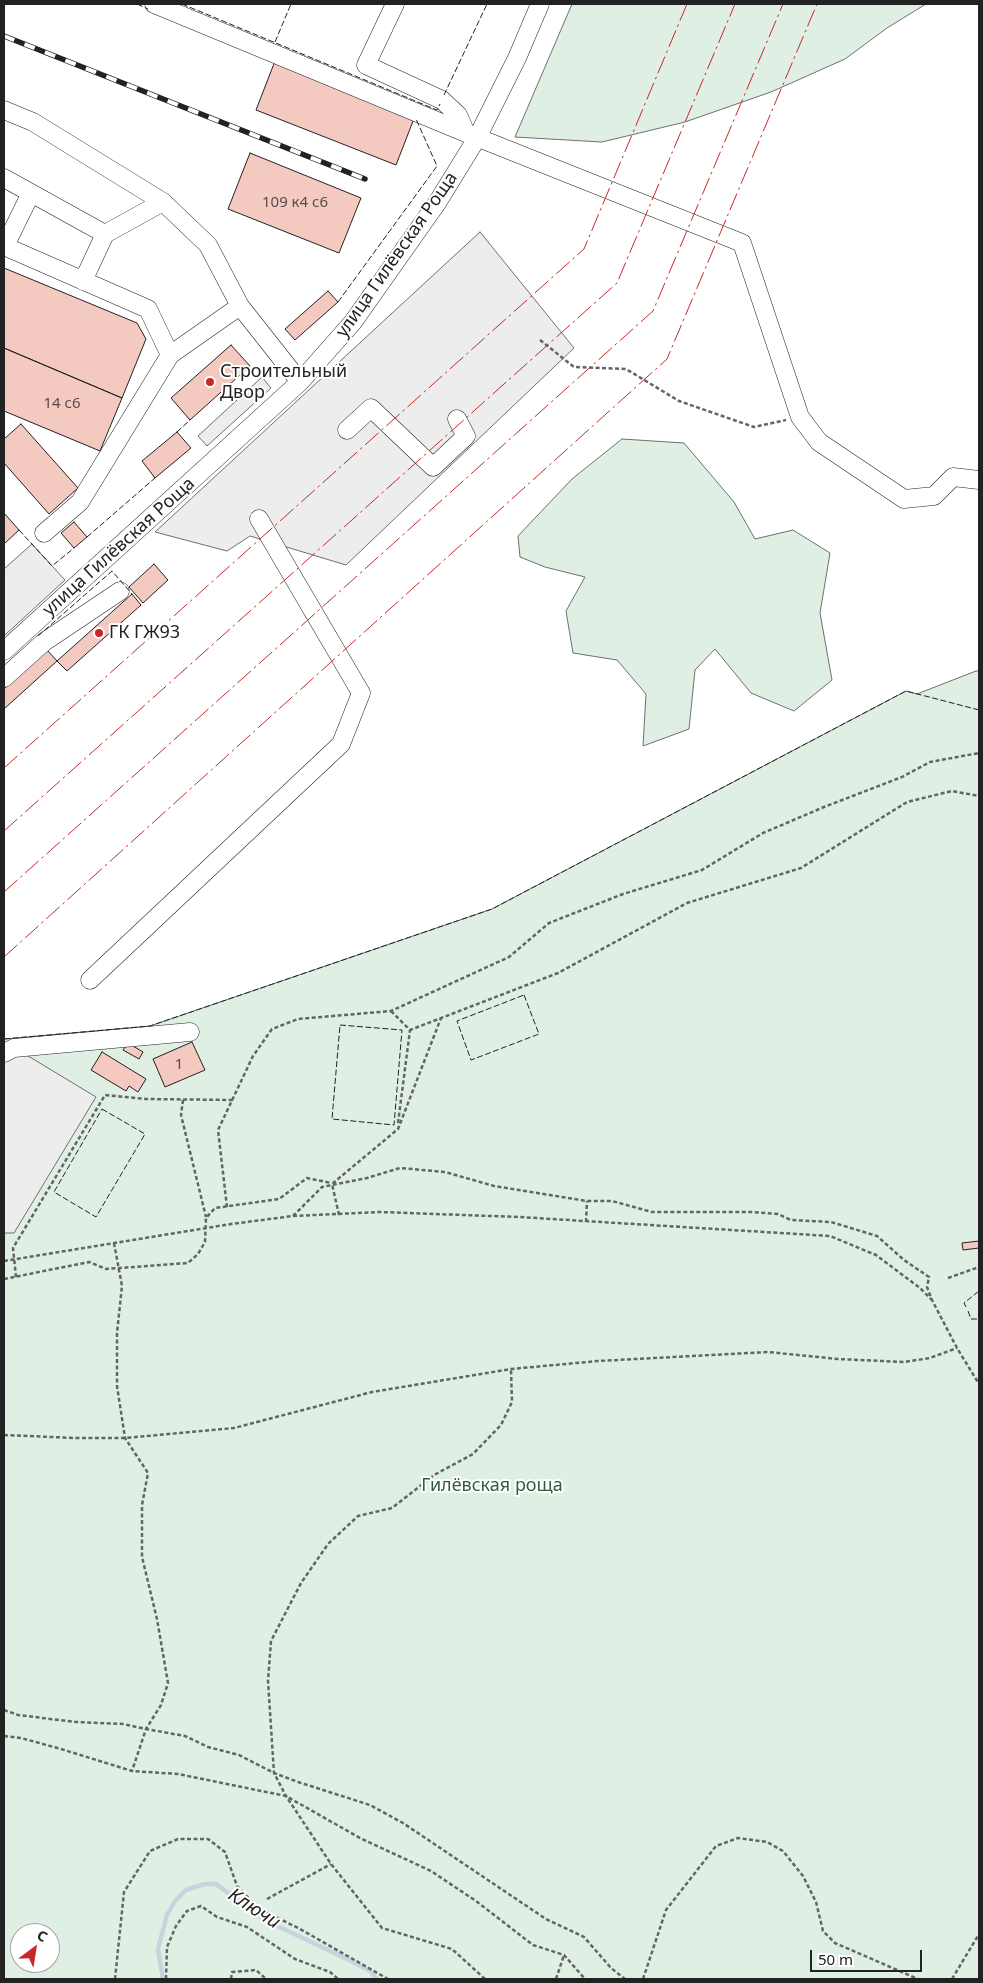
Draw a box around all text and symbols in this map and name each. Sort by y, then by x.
street label: улица Гилёвская Роща [332,168,462,342]
house number: 109 к4 с6 [262,194,328,212]
place label: Строительный Двор [220,361,347,404]
marker: Строительный Двор [204,376,216,388]
house number: 14 с6 [43,395,81,413]
street label: улица Гилёвская Роща [39,473,199,621]
place label: ГК ГЖ93 [109,622,180,644]
marker: ГК ГЖ93 [93,627,105,639]
house number: 1 [175,1056,183,1074]
park label: Гилёвская роща [421,1475,563,1497]
water label: Ключи [224,1884,284,1934]
north arrow [10,1923,60,1973]
text: С [34,1925,51,1946]
scale bar [813,1940,926,1972]
text: 50 m [818,1949,853,1969]

